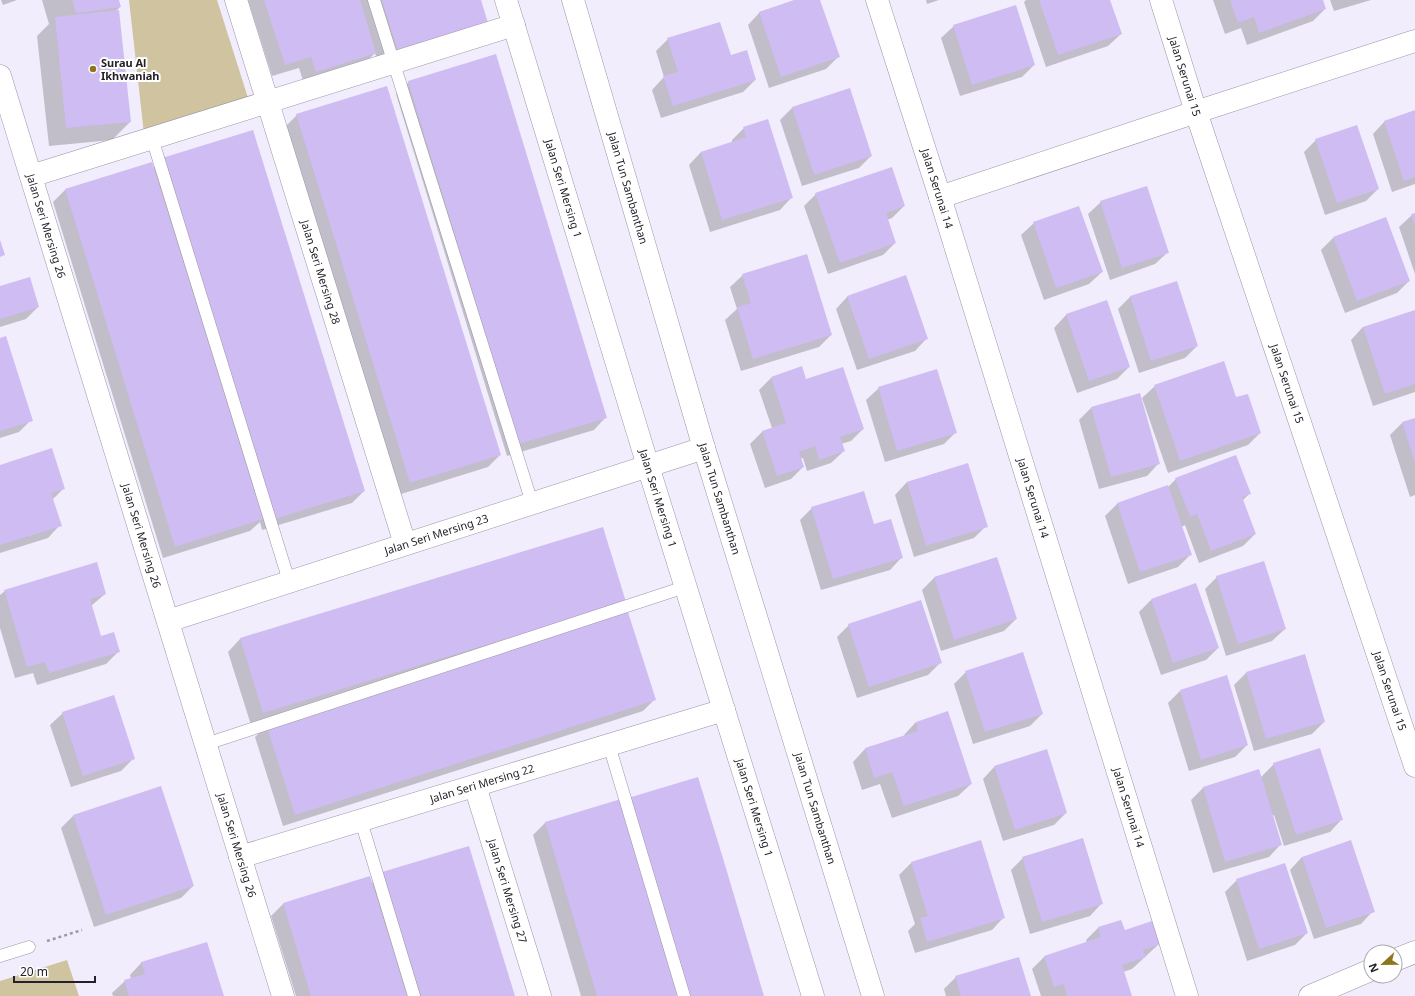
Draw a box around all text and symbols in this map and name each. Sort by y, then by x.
street label: Jalan Serunai 15 [1166,33,1205,118]
place label: Surau Al Ikhwaniah [101,55,159,83]
marker: Surau Al Ikhwaniah [88,64,98,74]
street label: Jalan Tun Sambanthan [605,129,652,246]
street label: Jalan Seri Mersing 1 [542,136,586,239]
street label: Jalan Serunai 14 [918,146,957,231]
street label: Jalan Seri Mersing 26 [23,171,70,280]
street label: Jalan Seri Mersing 28 [297,217,344,326]
street label: Jalan Serunai 15 [1267,341,1308,425]
street label: Jalan Tun Sambanthan [696,440,744,556]
street label: Jalan Seri Mersing 1 [636,446,681,549]
street label: Jalan Serunai 14 [1014,455,1053,540]
street label: Jalan Seri Mersing 26 [119,481,165,590]
street label: Jalan Seri Mersing 23 [381,510,490,558]
street label: Jalan Serunai 15 [1370,648,1411,733]
street label: Jalan Tun Sambanthan [791,750,840,866]
street label: Jalan Seri Mersing 1 [732,756,777,858]
street label: Jalan Seri Mersing 22 [427,760,536,806]
street label: Jalan Serunai 14 [1110,765,1149,850]
street label: Jalan Seri Mersing 26 [214,790,260,899]
street label: Jalan Seri Mersing 27 [485,836,531,945]
north arrow [1363,944,1403,984]
scale bar [14,958,95,984]
text: N [1365,961,1382,975]
text: 20 m [20,963,48,980]

